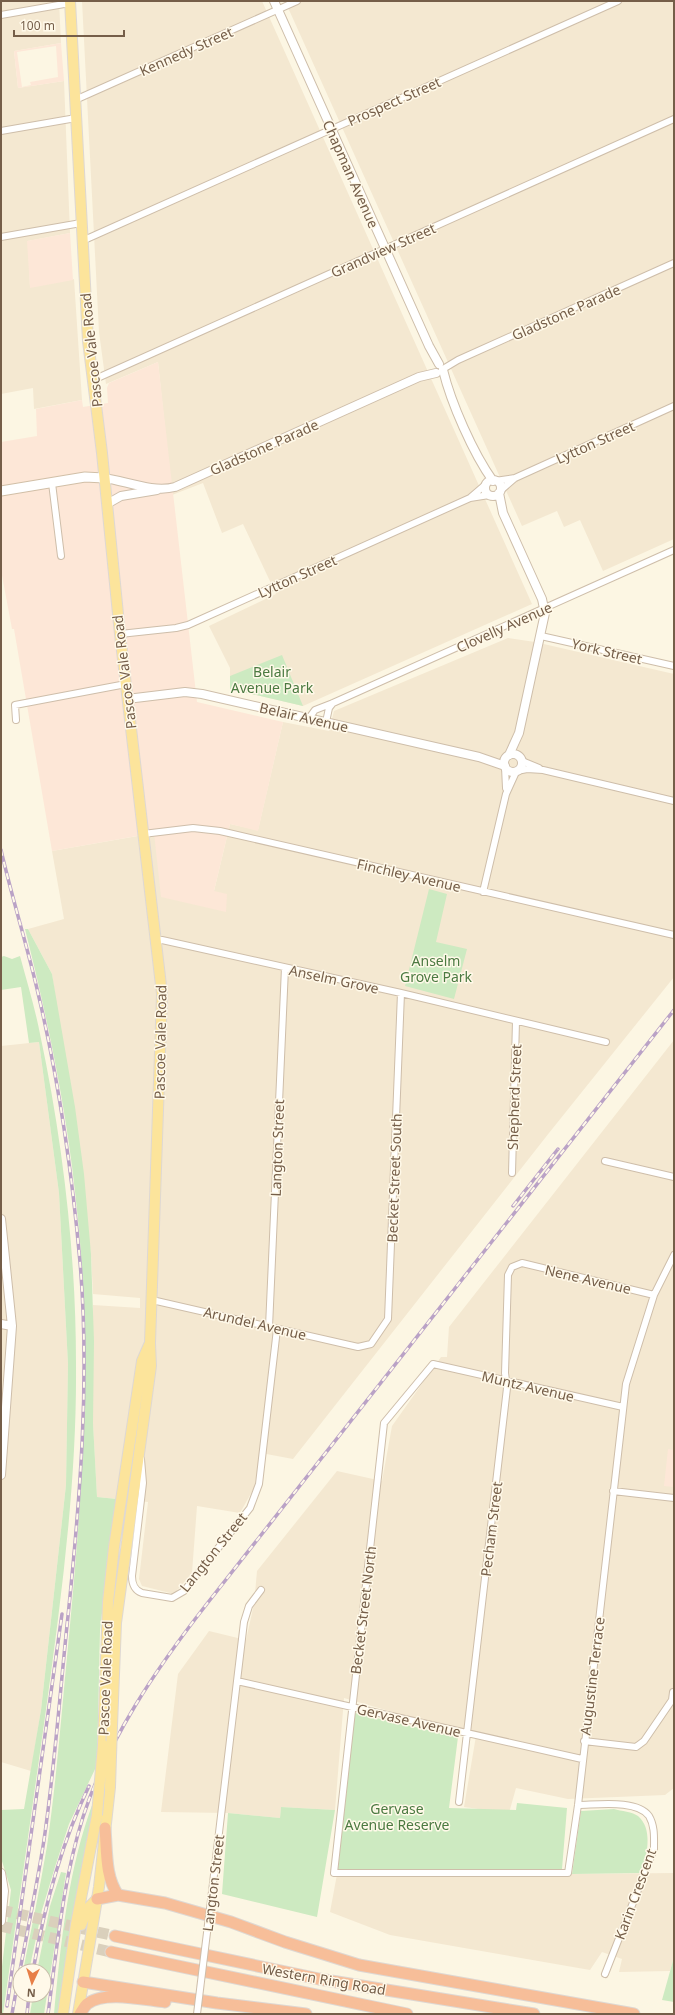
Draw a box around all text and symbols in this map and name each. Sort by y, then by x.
scale bar [14,12,124,38]
text: 100 m [20,17,55,34]
street label: Kennedy Street [136,22,236,80]
street label: Prospect Street [344,72,444,130]
street label: Chapman Avenue [319,117,383,231]
street label: Grandview Street [328,218,438,282]
street label: Gladstone Parade [509,280,623,344]
street label: Pascoe Vale Road [76,292,106,408]
street label: Gladstone Parade [207,415,321,479]
street label: Lytton Street [553,416,637,468]
street label: Lytton Street [255,550,339,602]
street label: Clovelly Avenue [453,597,555,657]
street label: Pascoe Vale Road [108,614,140,730]
street label: York Street [570,634,644,668]
park label: Belair Avenue Park [231,662,314,697]
street label: Belair Avenue [258,698,350,736]
street label: Finchley Avenue [355,854,463,896]
park label: Anselm Grove Park [400,951,473,986]
street label: Anselm Grove [287,960,381,998]
street label: Pascoe Vale Road [150,985,170,1099]
street label: Shepherd Street [503,1044,525,1150]
street label: Langton Street [266,1099,288,1197]
street label: Becket Street South [382,1113,406,1243]
street label: Nene Avenue [543,1260,633,1298]
street label: Arundel Avenue [202,1302,308,1344]
street label: Muntz Avenue [480,1366,576,1406]
street label: Pecham Street [476,1480,506,1578]
street label: Langton Street [175,1508,251,1596]
street label: Becket Street North [346,1545,380,1675]
street label: Augustine Terrace [575,1616,609,1736]
street label: Pascoe Vale Road [94,1620,116,1736]
street label: Gervase Avenue [355,1699,463,1741]
park label: Gervase Avenue Reserve [345,1799,449,1834]
street label: Langton Street [198,1834,228,1932]
street label: Karin Crescent [610,1846,660,1942]
street label: Western Ring Road [261,1959,387,1999]
north arrow [12,1963,52,2003]
text: N [26,1986,36,2001]

